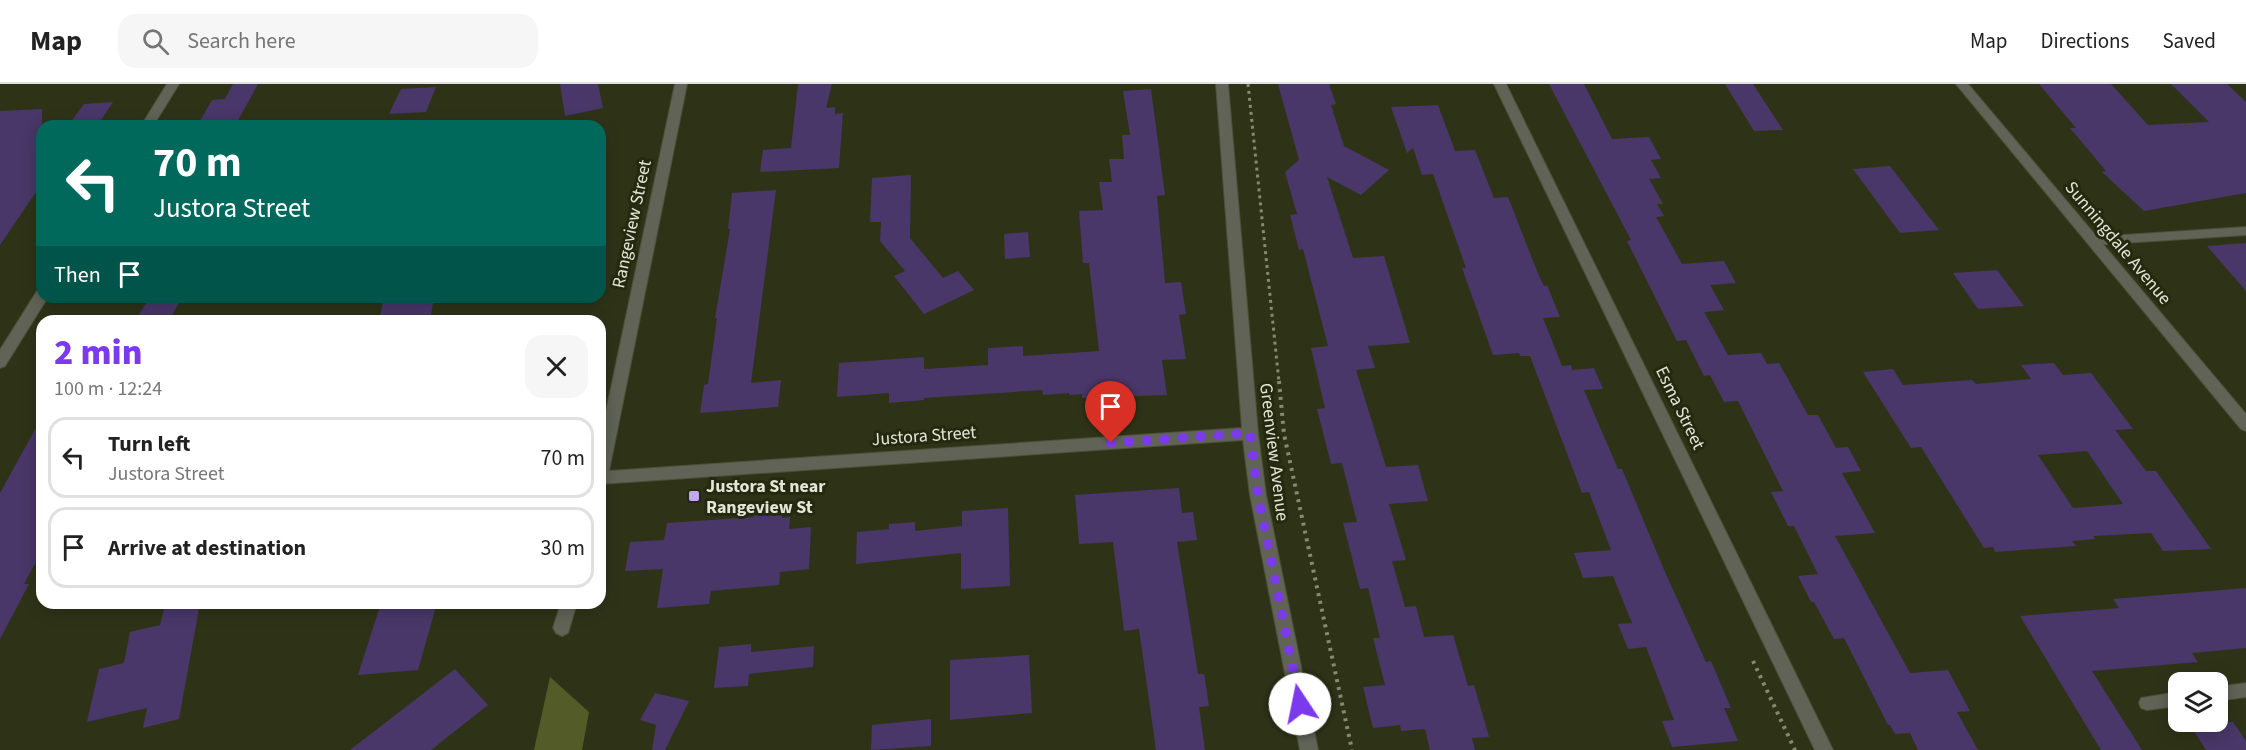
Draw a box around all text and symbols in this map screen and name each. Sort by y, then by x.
search box [118,14,538,68]
text: Map [30,21,82,61]
icon: search [139,25,172,58]
text: Search here [187,25,296,57]
text: Map [1970,26,2008,56]
text: Directions [2041,26,2129,56]
text: Saved [2162,26,2216,56]
text: 70 m [153,133,242,193]
icon: left [54,144,132,222]
street label: Rangeview Street [606,158,658,290]
street label: Sunningdale Avenue [2059,176,2177,310]
text: Justora Street [153,189,310,228]
icon: arrive [113,258,146,291]
text: Then [54,259,101,291]
text: 2 min [54,327,142,378]
button: close [525,335,588,398]
street label: Esma Street [1649,362,1711,454]
text: 100 m · 12:24 [54,375,162,403]
pin [1085,381,1136,443]
street label: Greenview Avenue [1253,382,1295,522]
icon: arrive [1094,390,1127,423]
street label: Justora Street [871,420,977,452]
text: Turn left [108,428,190,460]
icon: left [57,441,90,474]
text: 70 m [540,442,585,474]
text: Justora Street [108,460,224,488]
place label: Justora St near Rangeview St [706,474,826,520]
marker: Justora St near Rangeview St [687,489,701,503]
icon: arrive [57,531,90,564]
text: Arrive at destination [108,532,306,564]
text: 30 m [540,532,585,564]
position arrow [1268,672,1332,736]
map controls [2168,672,2228,732]
button: layers [2168,672,2228,732]

